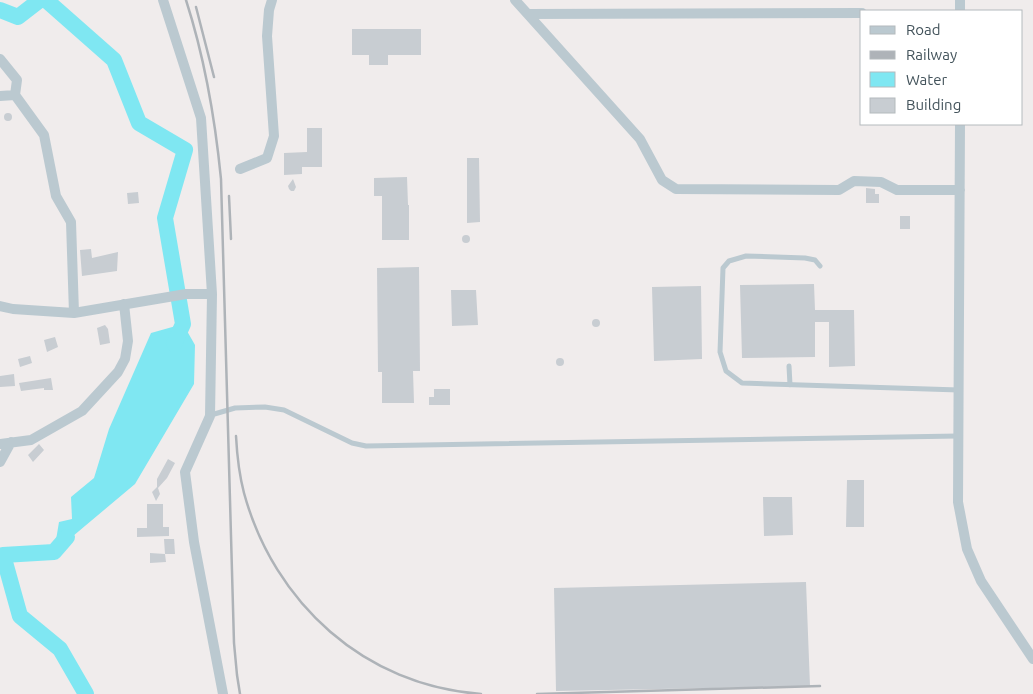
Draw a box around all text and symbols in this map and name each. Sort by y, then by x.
legend [860,10,1023,125]
text: Road [906,21,941,38]
text: Railway [906,46,957,63]
text: Water [906,71,947,88]
text: Building [906,96,961,113]

